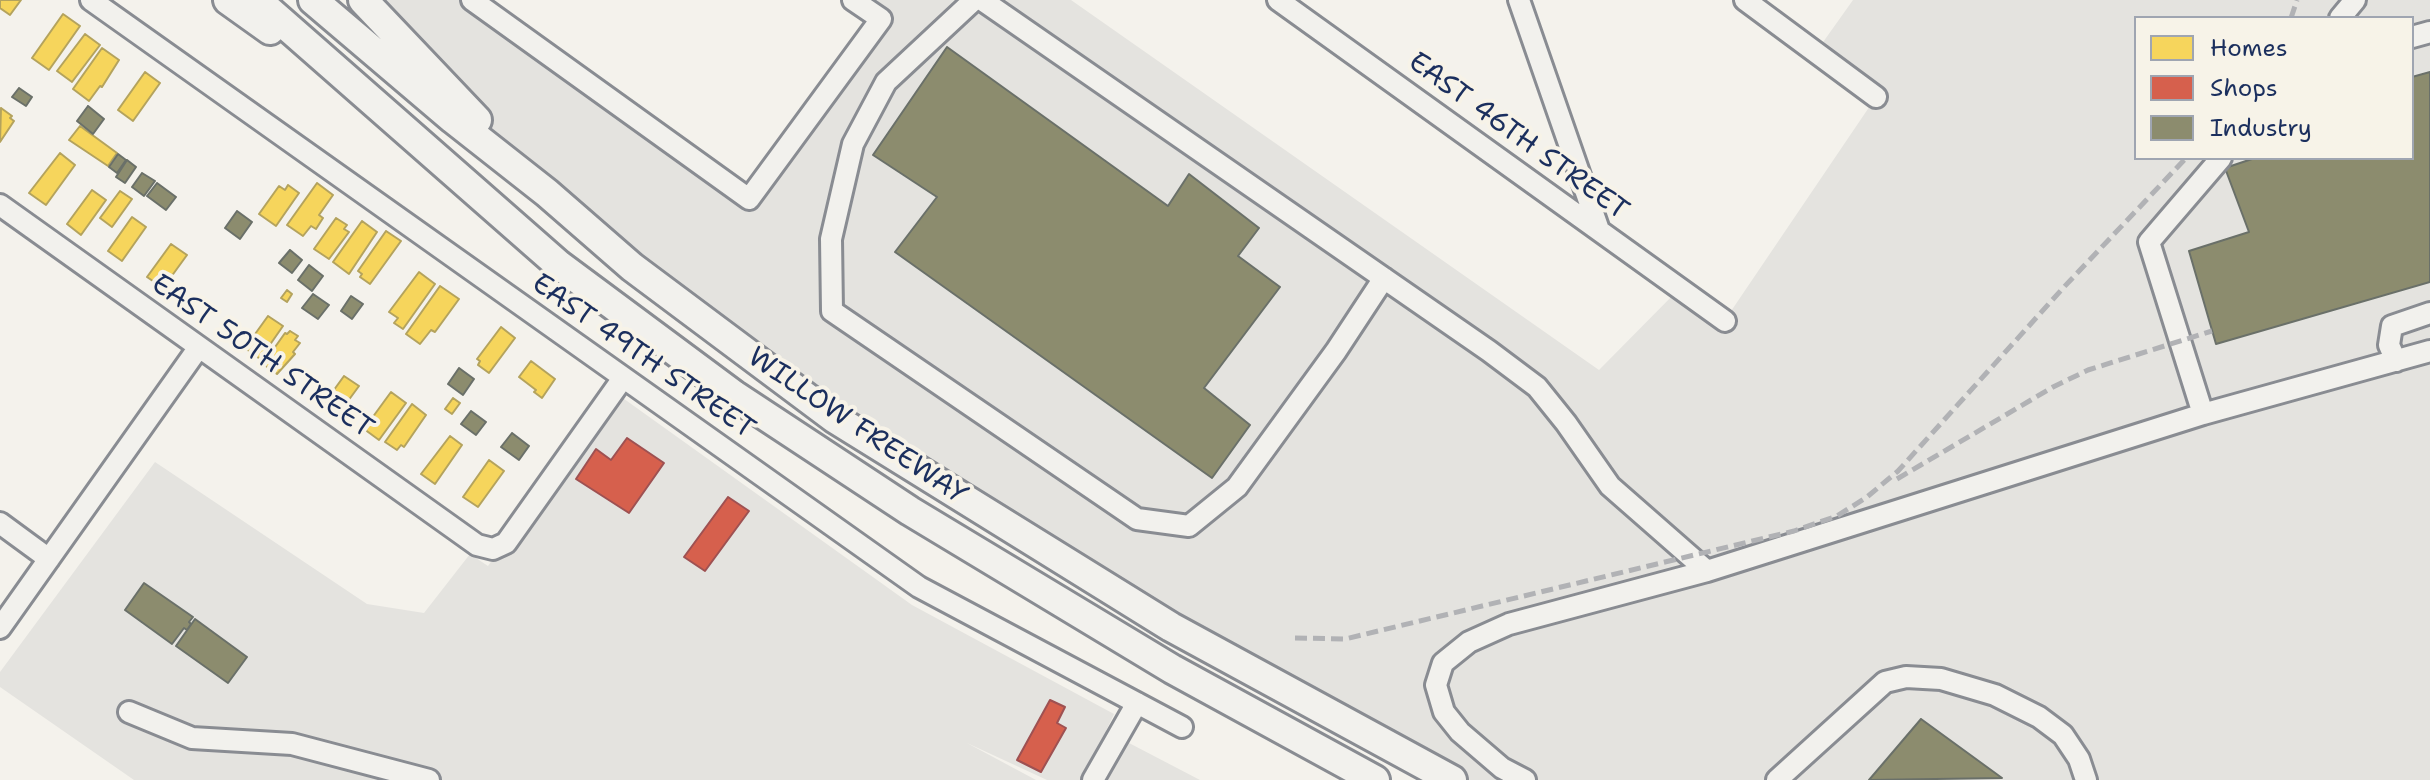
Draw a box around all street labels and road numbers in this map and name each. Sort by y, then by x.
street label: EAST 46TH STREET [1401,46,1635,228]
street label: EAST 49TH STREET [525,267,761,447]
street label: EAST 50TH STREET [145,268,379,446]
street label: WILLOW FREEWAY [741,341,973,513]

